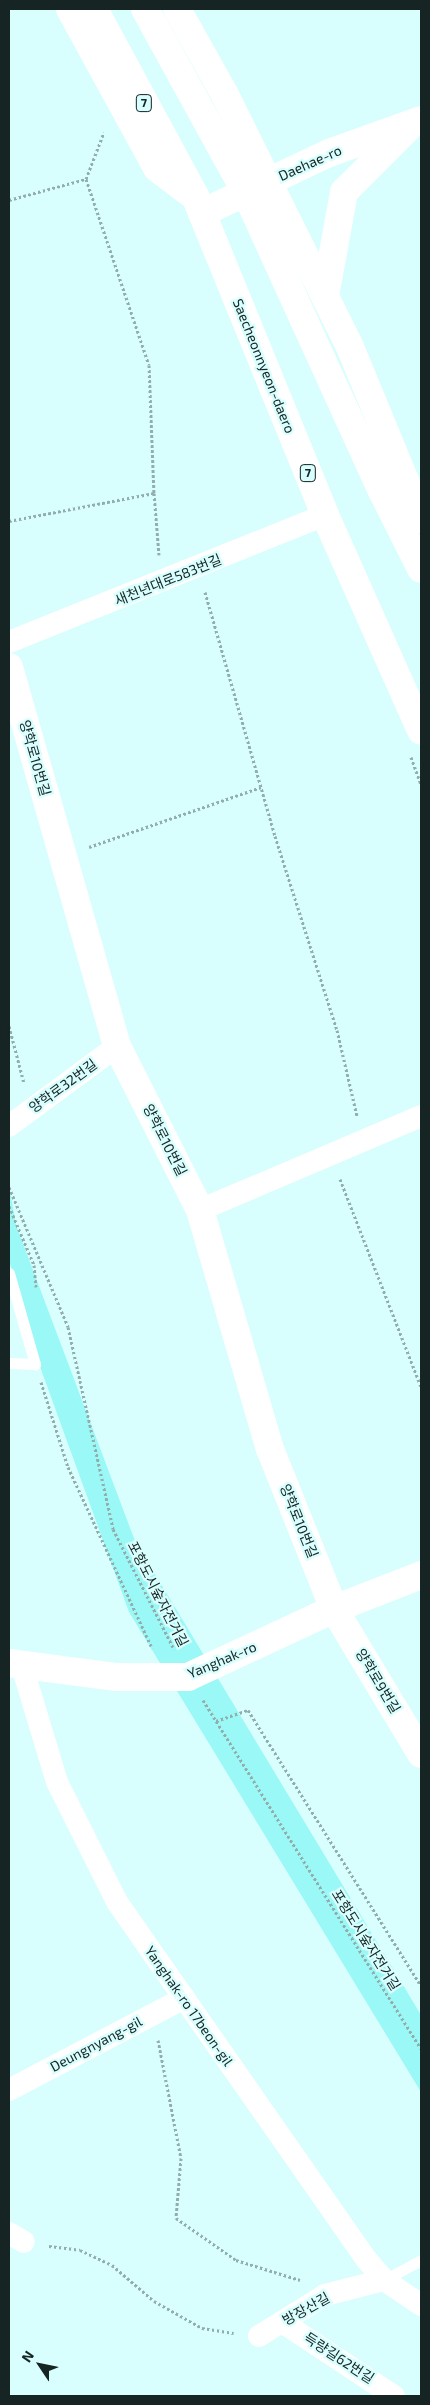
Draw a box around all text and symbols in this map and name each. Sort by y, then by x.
road number: 7 [135,94,153,112]
street label: Daehae-ro [276,142,344,184]
street label: Saecheonnyeon-daero [229,296,299,436]
road number: 7 [299,463,317,482]
street label: 새천년대로583번길 [112,551,224,609]
street label: 양학로10번길 [16,718,54,798]
street label: 양학로32번길 [26,1056,100,1116]
street label: 양학로10번길 [140,1101,190,1179]
street label: 양학로10번길 [277,1482,321,1560]
street label: 포항도시숲자전거길 [124,1539,192,1649]
street label: Yanghak-ro [185,1638,259,1682]
street label: 양학로9번길 [352,1646,404,1716]
street label: 포항도시숲자전거길 [328,1886,404,1994]
street label: Yanghak-ro 17beon-gil [141,1943,237,2069]
street label: Deungnyang-gil [47,2013,145,2075]
street label: 방장산길 [279,2289,333,2329]
street label: 득량길62번길 [301,2329,377,2387]
north arrow [15,2340,65,2390]
text: N [17,2347,37,2365]

